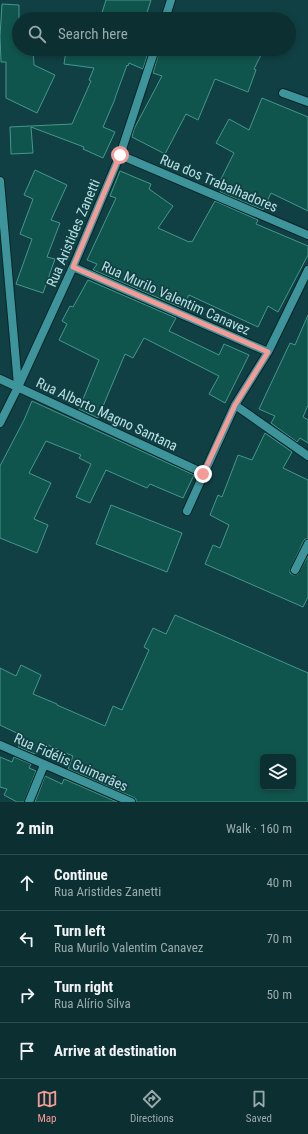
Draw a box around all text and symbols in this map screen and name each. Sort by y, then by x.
search box [12,12,296,56]
icon: search [26,23,48,45]
text: Search here [58,25,128,43]
route start [111,146,129,164]
street label: Rua dos Trabalhadores [158,151,280,215]
street label: Rua Aristides Zanetti [43,177,103,289]
street label: Rua Murilo Valentim Canavez [99,258,253,338]
street label: Rua Alberto Magno Santana [34,374,180,454]
route end [194,465,212,483]
street label: Rua Fidélis Guimarães [12,730,130,794]
map controls [260,754,296,790]
button: layers [260,754,296,790]
text: 2 min [16,818,54,838]
text: Walk · 160 m [226,821,292,836]
text: Continue [54,866,108,884]
icon: ahead [16,872,38,894]
text: 40 m [266,875,292,890]
text: Rua Aristides Zanetti [54,884,161,899]
text: Turn left [54,922,105,940]
icon: left [16,928,38,950]
text: 70 m [266,931,292,946]
text: Rua Murilo Valentim Canavez [54,940,203,955]
text: Turn right [54,978,113,996]
icon: right [16,984,38,1006]
text: 50 m [266,987,292,1002]
text: Rua Alírio Silva [54,996,131,1011]
icon: arrive [16,1040,38,1062]
text: Arrive at destination [54,1042,177,1060]
tab: Map [36,1088,58,1125]
tab: Directions [130,1088,174,1125]
tab: Saved [246,1088,272,1125]

